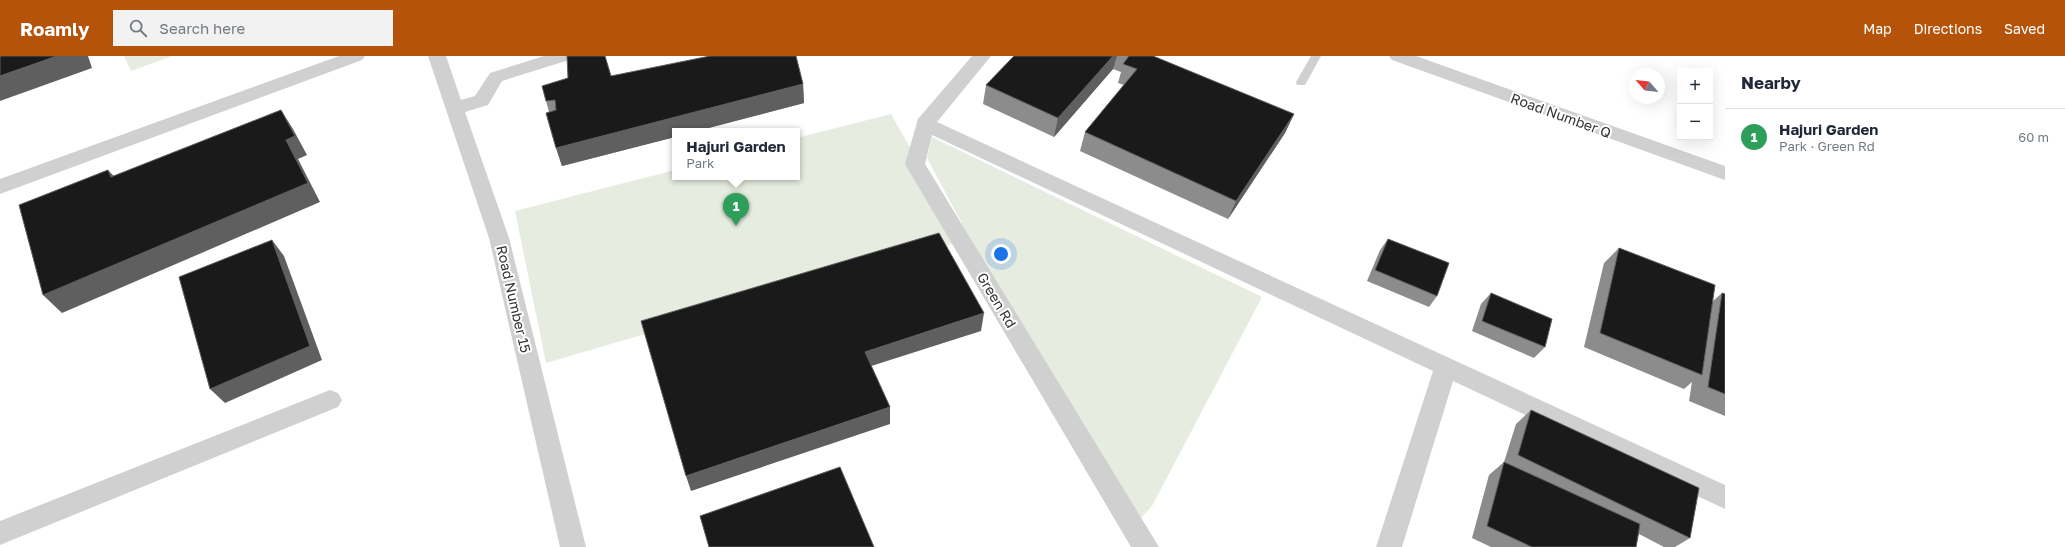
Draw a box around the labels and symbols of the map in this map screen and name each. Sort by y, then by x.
north arrow [1629,68,1665,104]
street label: Road Number Q [1509,89,1613,141]
pin: 1 [723,193,749,226]
street label: Road Number 15 [493,244,535,354]
your location [991,244,1011,264]
street label: Green Rd [974,269,1020,331]

